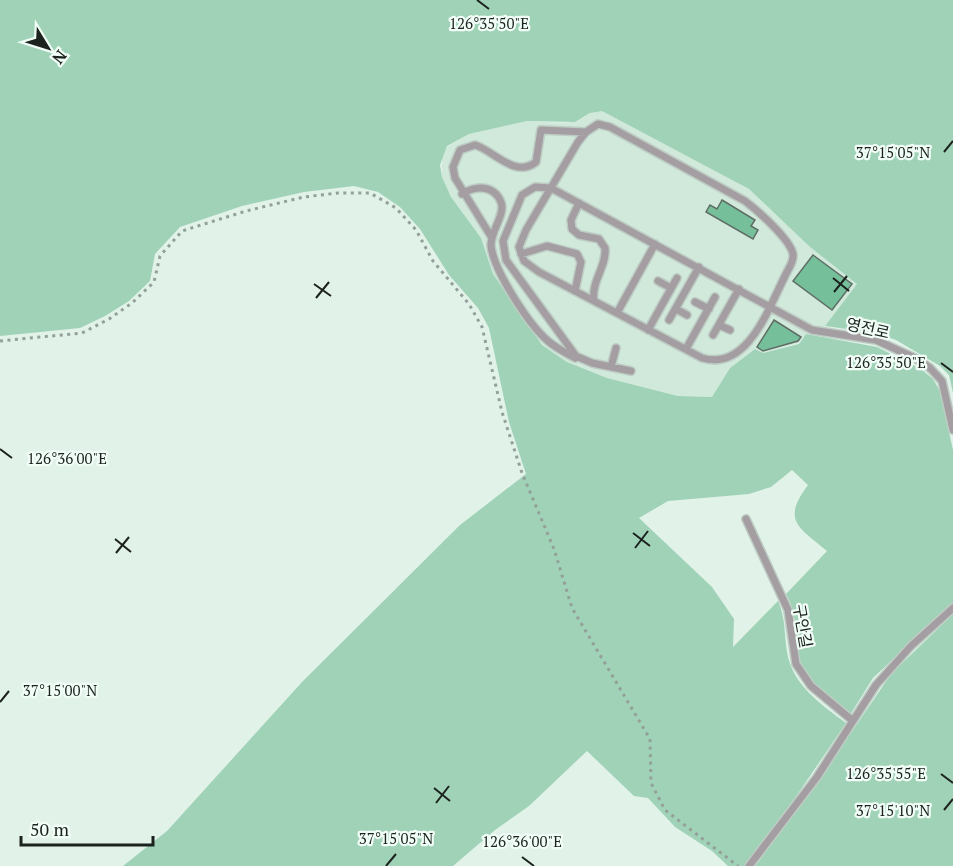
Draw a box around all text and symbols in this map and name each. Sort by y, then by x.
text: 126°35'50"E [449,13,529,33]
north arrow [18,18,78,78]
text: N [47,46,72,69]
text: 37°15'05"N [856,142,930,162]
street label: 영전로 [844,312,892,344]
text: 126°35'50"E [846,352,926,372]
text: 126°36'00"E [27,448,107,468]
street label: 구안길 [788,602,818,650]
text: 37°15'00"N [23,680,97,700]
text: 126°35'55"E [846,763,926,783]
text: 37°15'10"N [856,800,930,820]
scale bar [21,809,153,847]
text: 50 m [30,817,70,841]
text: 37°15'05"N [359,828,433,848]
text: 126°36'00"E [482,831,562,851]

